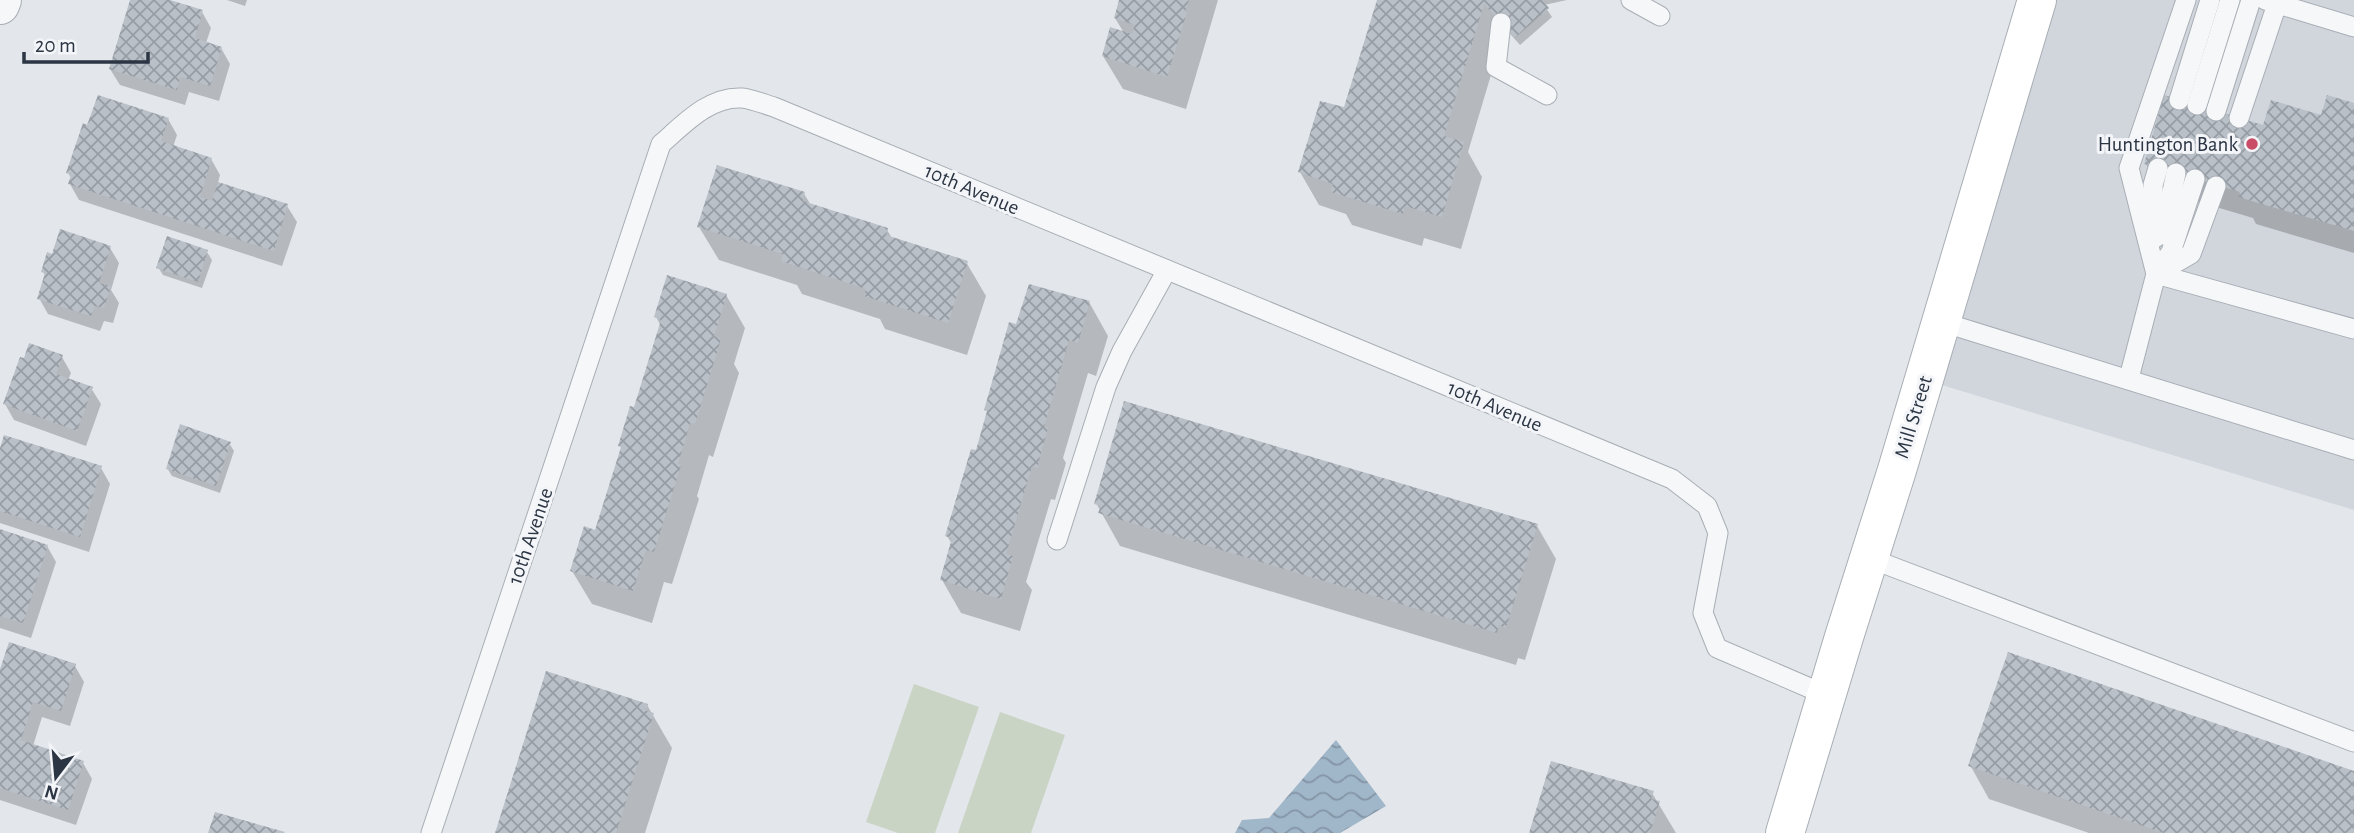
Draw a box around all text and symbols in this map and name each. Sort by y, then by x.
scale bar [24,21,149,65]
text: 20 m [35,35,76,56]
place label: Huntington Bank [2098,134,2238,155]
marker: Huntington Bank [2244,136,2260,152]
street label: 10th Avenue [921,160,1022,219]
street label: Mill Street [1891,373,1936,461]
street label: 10th Avenue [1444,377,1545,436]
street label: 10th Avenue [504,485,557,587]
north arrow [21,742,91,812]
text: N [43,781,61,803]

